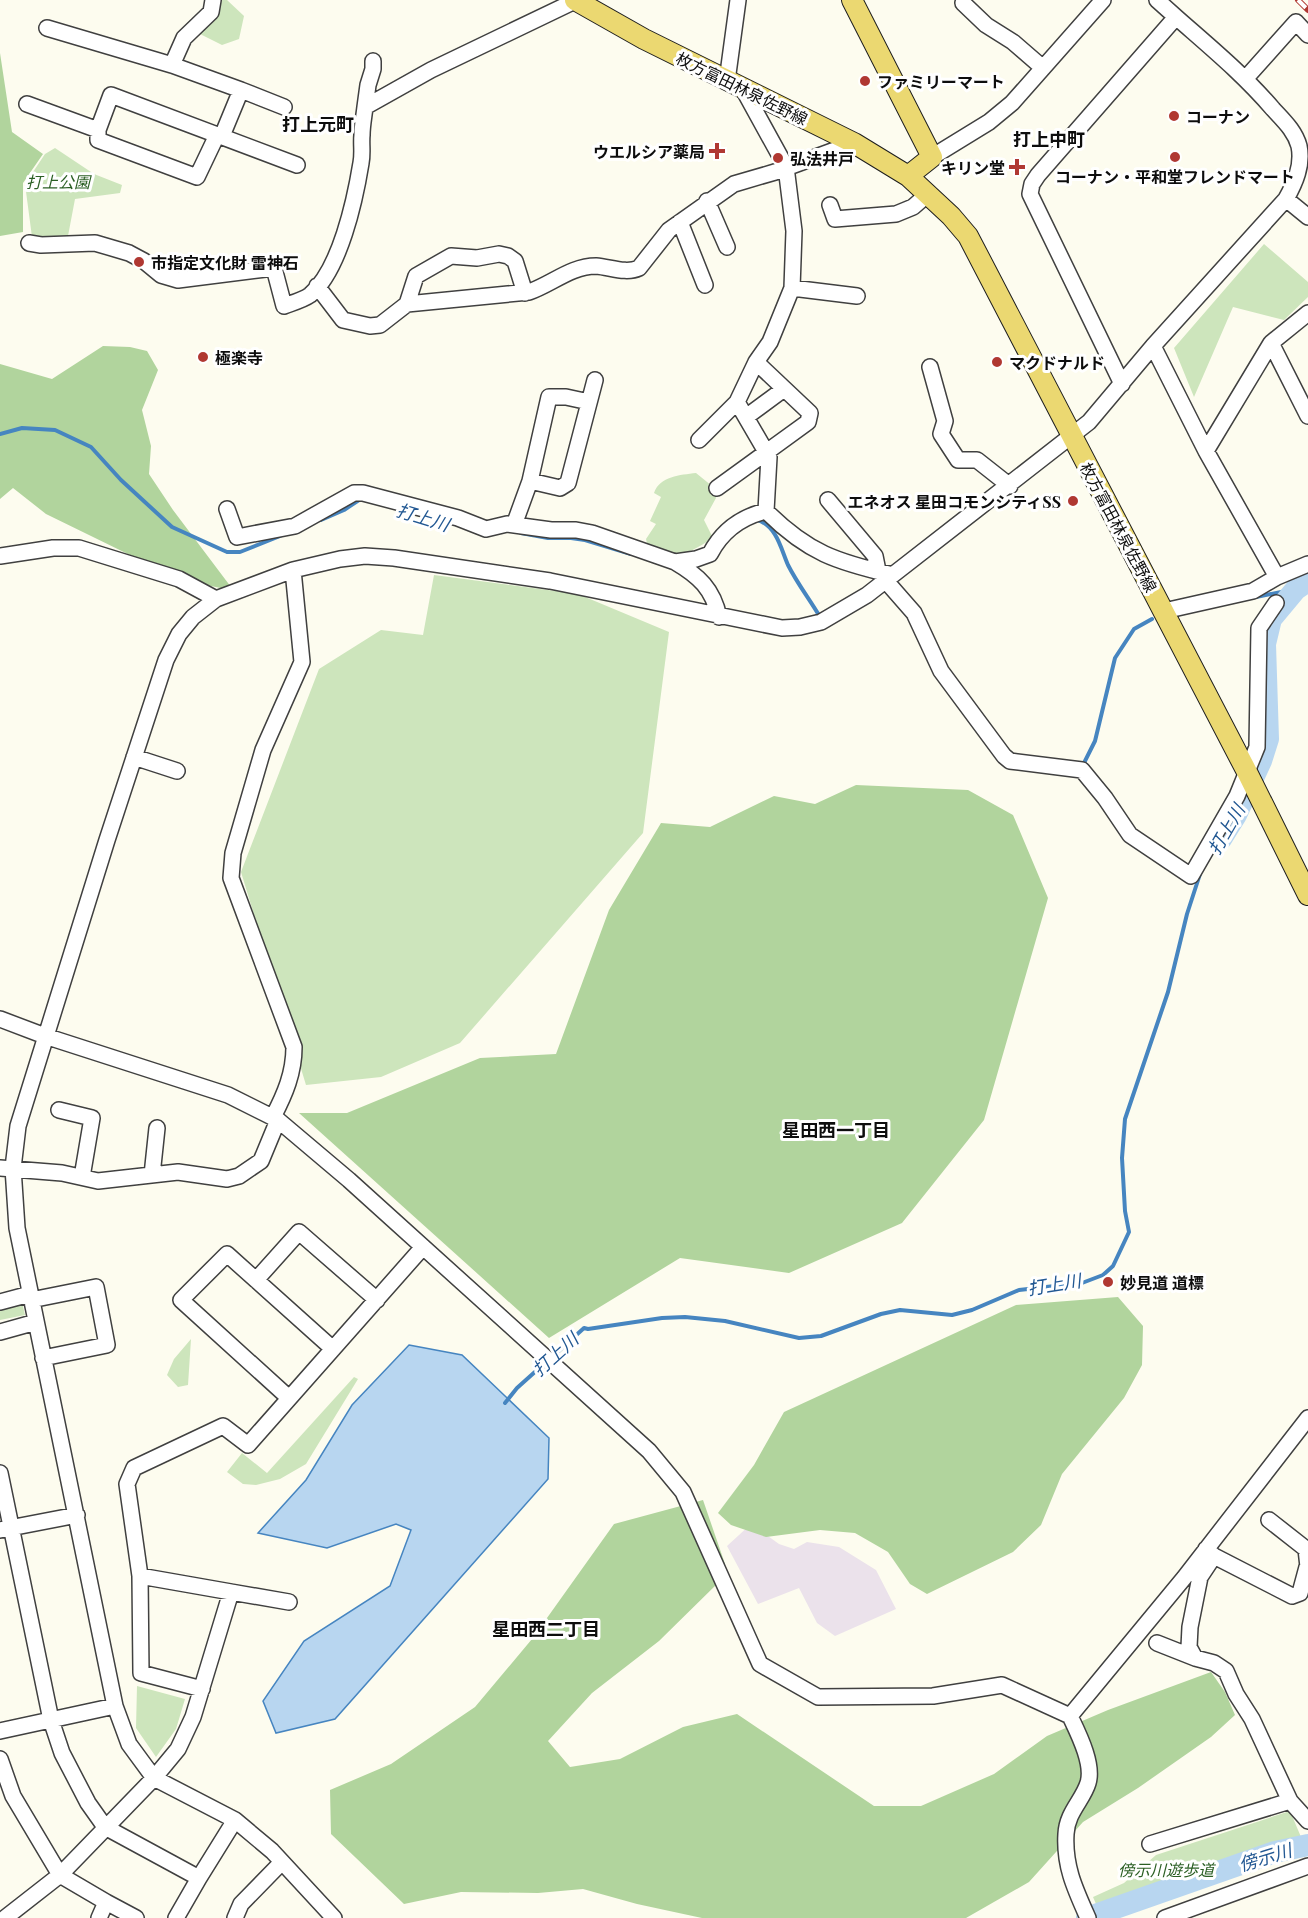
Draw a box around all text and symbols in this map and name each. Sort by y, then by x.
street label: 枚方富田林泉佐野線 [673,47,811,129]
place label: ファミリーマート [877,71,1005,92]
marker: ファミリーマート [858,74,872,88]
place label: コーナン [1186,106,1250,127]
marker: コーナン [1167,109,1181,123]
district label: 打上元町 [282,112,354,136]
district label: 打上中町 [1013,127,1085,151]
place label: ウエルシア薬局 [593,141,705,162]
marker: ウエルシア薬局 [710,144,724,158]
place label: 弘法井戸 [790,148,854,169]
marker: コーナン・平和堂フレンドマート [1168,150,1182,164]
marker: 弘法井戸 [771,151,785,165]
place label: キリン堂 [941,157,1005,178]
marker: キリン堂 [1010,160,1024,174]
place label: コーナン・平和堂フレンドマート [1055,166,1295,187]
park label: 打上公園 [26,171,92,192]
place label: 市指定文化財 雷神石 [151,252,299,273]
marker: 市指定文化財 雷神石 [132,255,146,269]
place label: 極楽寺 [215,347,263,368]
marker: 極楽寺 [196,350,210,364]
place label: マクドナルド [1009,352,1105,373]
marker: マクドナルド [990,355,1004,369]
street label: 枚方富田林泉佐野線 [1076,458,1162,596]
place label: エネオス 星田コモンシティSS [848,491,1061,512]
marker: エネオス 星田コモンシティSS [1066,494,1080,508]
water label: 打上川 [394,498,454,537]
water label: 打上川 [1202,798,1251,858]
district label: 星田西一丁目 [782,1118,890,1142]
water label: 打上川 [1025,1268,1085,1300]
place label: 妙見道 道標 [1120,1272,1204,1293]
marker: 妙見道 道標 [1101,1275,1115,1289]
water label: 打上川 [527,1326,585,1381]
district label: 星田西二丁目 [492,1617,600,1641]
water label: 傍示川 [1236,1837,1296,1876]
park label: 傍示川遊歩道 [1118,1859,1217,1880]

